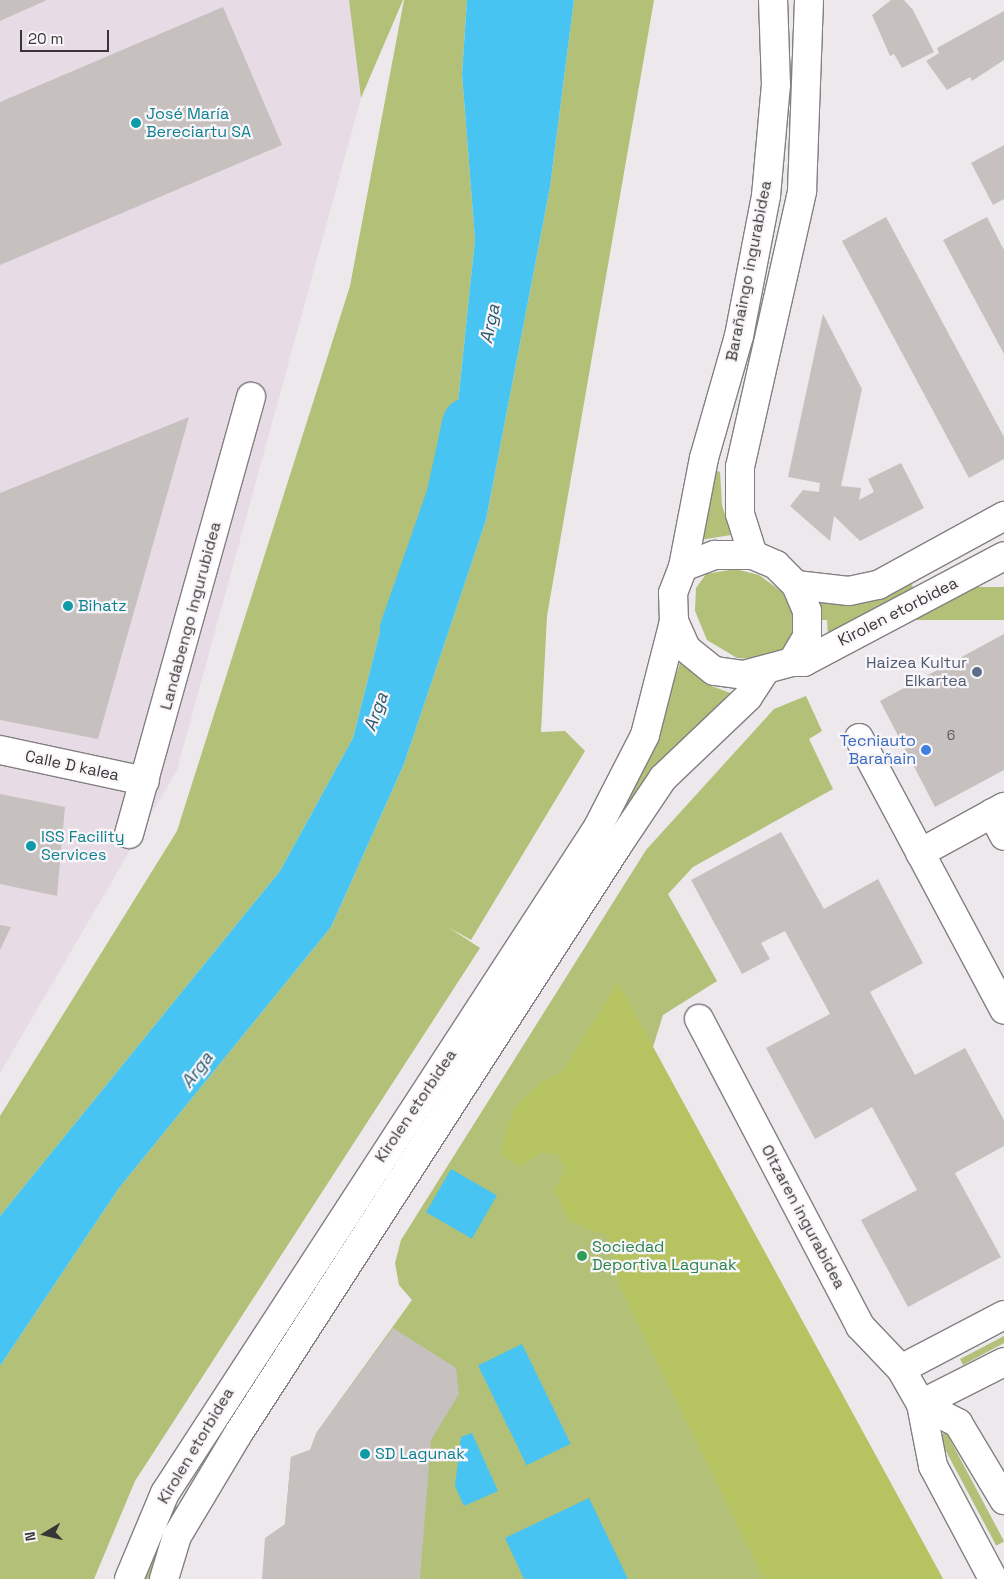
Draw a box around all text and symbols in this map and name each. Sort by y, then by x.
scale bar [22,20,111,52]
text: 20 m [28,29,63,48]
place label: José María Bereciartu SA [146,104,251,142]
marker: José María Bereciartu SA [130,117,142,129]
street label: Barañaingo ingurabidea [722,179,776,363]
water label: Arga [475,302,505,346]
street label: Landabengo ingurubidea [157,520,225,712]
street label: Kirolen etorbidea [835,573,961,651]
place label: Bihatz [78,596,127,616]
marker: Bihatz [62,600,74,612]
place label: Haizea Kultur Elkartea [866,653,967,691]
marker: Haizea Kultur Elkartea [971,666,983,678]
water label: Arga [359,690,393,734]
house number: 6 [947,727,955,743]
place label: Tecniauto Barañain [840,731,916,769]
marker: Tecniauto Barañain [920,744,932,756]
street label: Calle D kalea [23,747,121,785]
place label: ISS Facility Services [41,827,125,865]
marker: ISS Facility Services [25,840,37,852]
street label: Kirolen etorbidea [371,1046,461,1166]
water label: Arga [176,1048,218,1092]
street label: Oltzaren ingurabidea [757,1142,849,1292]
place label: Sociedad Deportiva Lagunak [592,1237,737,1275]
marker: Sociedad Deportiva Lagunak [576,1250,588,1262]
street label: Kirolen etorbidea [154,1384,238,1508]
place label: SD Lagunak [375,1444,465,1464]
marker: SD Lagunak [359,1448,371,1460]
north arrow [20,1509,70,1559]
text: N [21,1530,40,1542]

